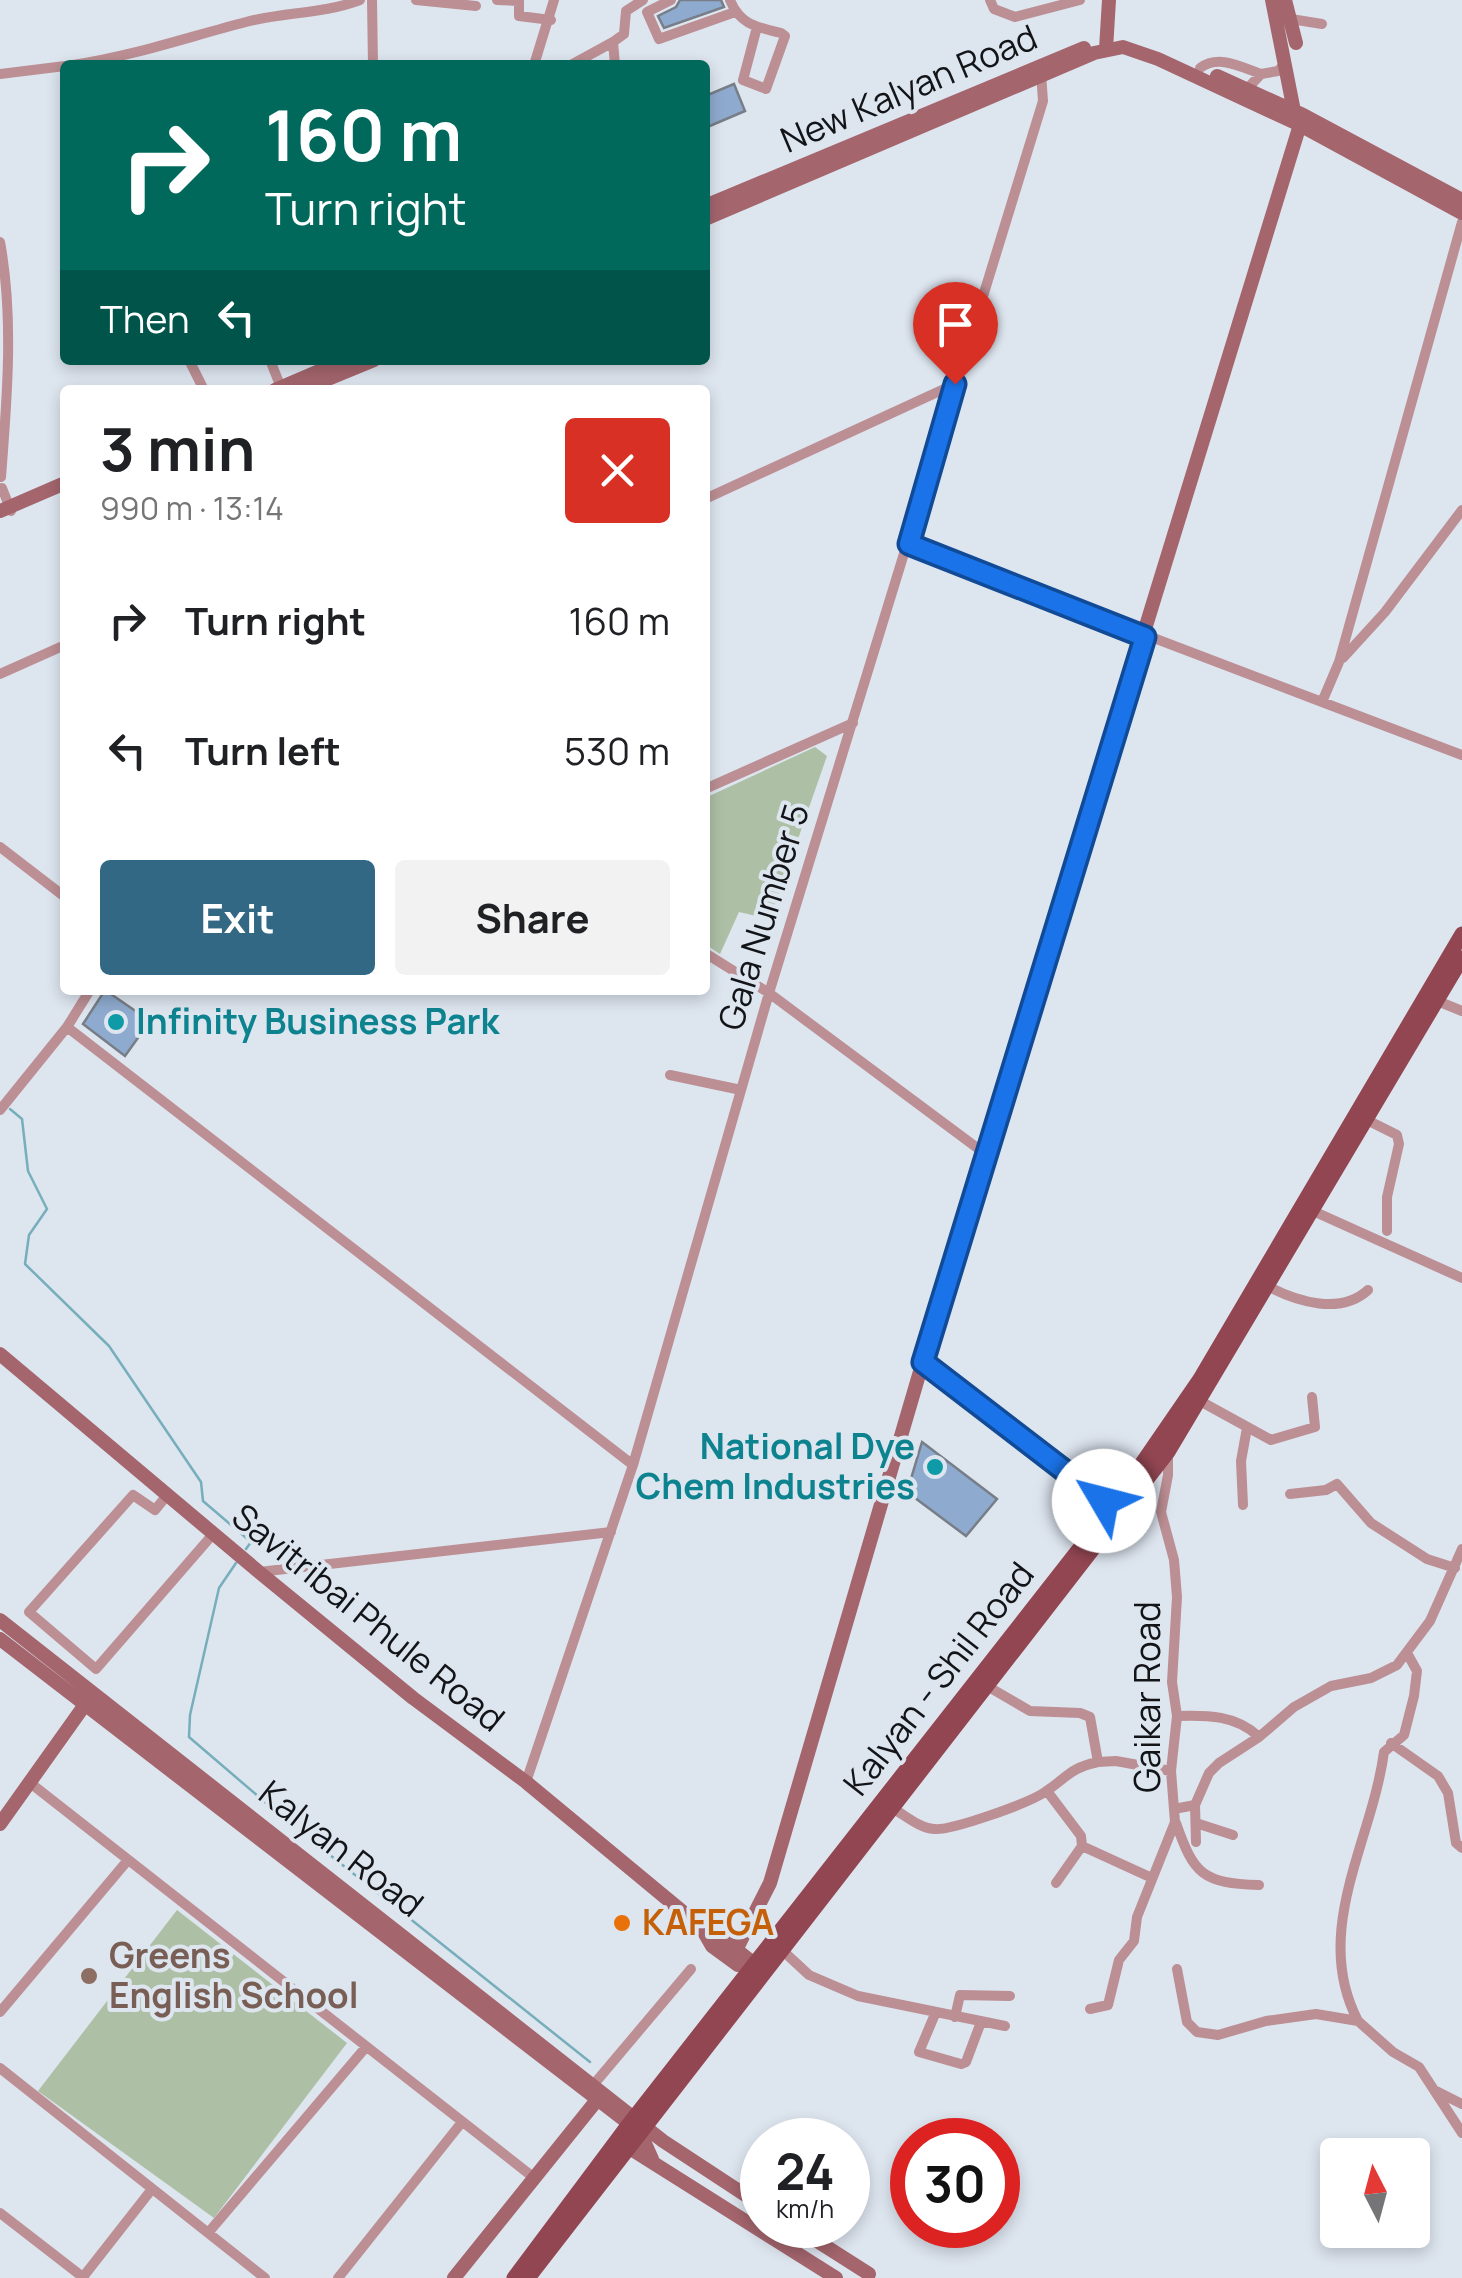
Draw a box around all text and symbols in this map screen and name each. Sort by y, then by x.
street label: New Kalyan Road [773,12,1044,164]
text: 160 m [265,86,462,182]
icon: right [100,100,230,230]
text: Turn right [265,177,466,239]
pin [913,282,998,385]
icon: left [209,290,264,345]
text: Then [100,292,189,344]
icon: arrive [928,297,983,352]
text: 3 min [100,407,255,489]
button: close [565,418,670,523]
text: 990 m · 13:14 [100,486,284,530]
icon: right [100,593,155,648]
text: Turn right [185,594,366,646]
text: 160 m [569,594,670,646]
icon: left [100,723,155,778]
text: Turn left [185,724,341,776]
text: 530 m [564,724,670,776]
street label: Gala Number 5 [706,798,820,1036]
button: Exit [100,860,375,975]
button: Share [395,860,670,975]
place label: Infinity Business Park [136,997,501,1045]
marker: Infinity Business Park [105,1011,127,1033]
place label: National Dye Chem Industries [635,1422,915,1510]
position arrow [1052,1449,1156,1553]
marker: National Dye Chem Industries [924,1456,946,1478]
street label: Savitribai Phule Road [222,1492,515,1742]
street label: Kalyan - Shil Road [832,1552,1044,1805]
street label: Gaikar Road [1123,1601,1171,1793]
street label: Kalyan Road [249,1769,434,1928]
place label: KAFEGA [642,1898,774,1946]
marker: KAFEGA [611,1912,633,1934]
place label: Greens English School [109,1931,359,2019]
marker: Greens English School [78,1965,100,1987]
speed limit sign: 30 [890,2118,1020,2248]
text: 24 [775,2137,835,2205]
north arrow [1320,2138,1430,2248]
map controls [1320,2138,1430,2248]
text: km/h [776,2191,834,2226]

